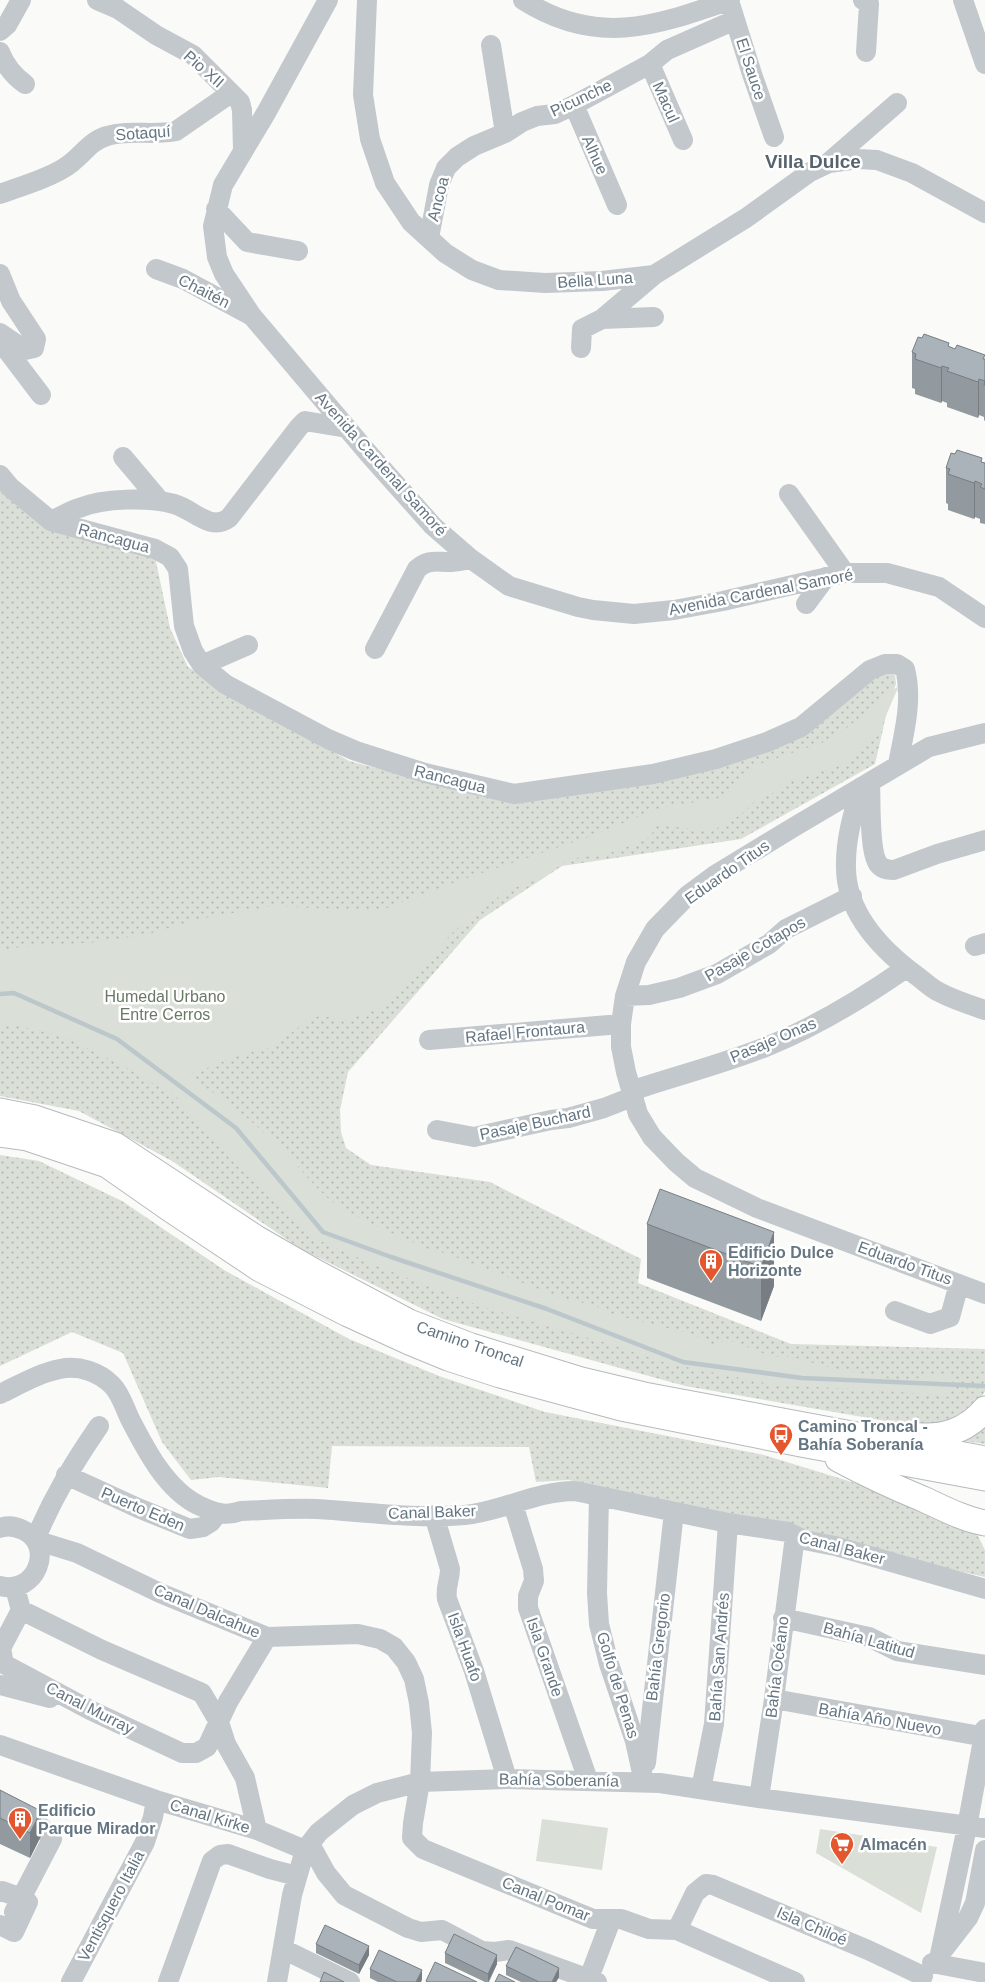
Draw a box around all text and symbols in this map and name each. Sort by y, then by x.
street label: El Sauce [733,36,769,102]
street label: Pio XII [181,47,227,91]
street label: Picunche [548,76,615,120]
street label: Macul [650,79,682,125]
street label: Sotaquí [115,123,172,143]
street label: Alhue [579,133,611,177]
district label: Villa Dulce [765,151,861,172]
street label: Ancoa [424,175,452,223]
street label: Bella Luna [557,269,633,291]
street label: Chaitén [176,271,232,311]
street label: Avenida Cardenal Samoré [312,389,450,539]
street label: Rancagua [77,520,152,556]
street label: Avenida Cardenal Samoré [667,566,855,618]
street label: Rancagua [413,762,488,796]
street label: Eduardo Titus [682,837,772,907]
street label: Pasaje Cotapos [702,913,808,985]
park label: Humedal Urbano Entre Cerros [105,988,226,1023]
street label: Pasaje Onas [728,1014,818,1066]
street label: Rafael Frontaura [464,1018,586,1046]
street label: Pasaje Buchard [478,1103,592,1143]
street label: Eduardo Titus [856,1238,954,1288]
place label: Edificio Dulce Horizonte [728,1244,834,1279]
building icon: Edificio Dulce Horizonte [698,1248,724,1282]
street label: Camino Troncal [414,1318,526,1370]
place label: Camino Troncal - Bahía Soberanía [798,1418,928,1453]
bus stop icon: Camino Troncal - Bahía Soberanía [768,1422,794,1456]
street label: Puerto Eden [99,1484,187,1534]
street label: Canal Baker [388,1502,477,1522]
street label: Canal Baker [797,1528,887,1568]
street label: Canal Dalcahue [151,1581,263,1641]
street label: Bahía Gregorio [643,1592,673,1702]
street label: Bahía San Andrés [706,1592,732,1722]
street label: Isla Huafo [445,1610,485,1684]
street label: Isla Grande [523,1615,567,1699]
street label: Bahía Océano [762,1615,792,1719]
street label: Bahía Latitud [821,1619,917,1661]
street label: Golfo de Penas [594,1630,642,1740]
street label: Canal Murray [43,1679,137,1737]
street label: Bahía Año Nuevo [817,1700,943,1738]
street label: Bahía Soberanía [499,1770,619,1790]
street label: Canal Kirke [168,1796,252,1836]
place label: Edificio Parque Mirador [38,1802,155,1837]
building icon: Edificio Parque Mirador [7,1806,33,1840]
supermarket icon: Almacén [829,1831,855,1865]
place label: Almacén [860,1836,927,1853]
street label: Ventisquero Italia [75,1848,147,1964]
street label: Canal Pomar [500,1874,593,1925]
street label: Isla Chiloé [774,1904,850,1948]

